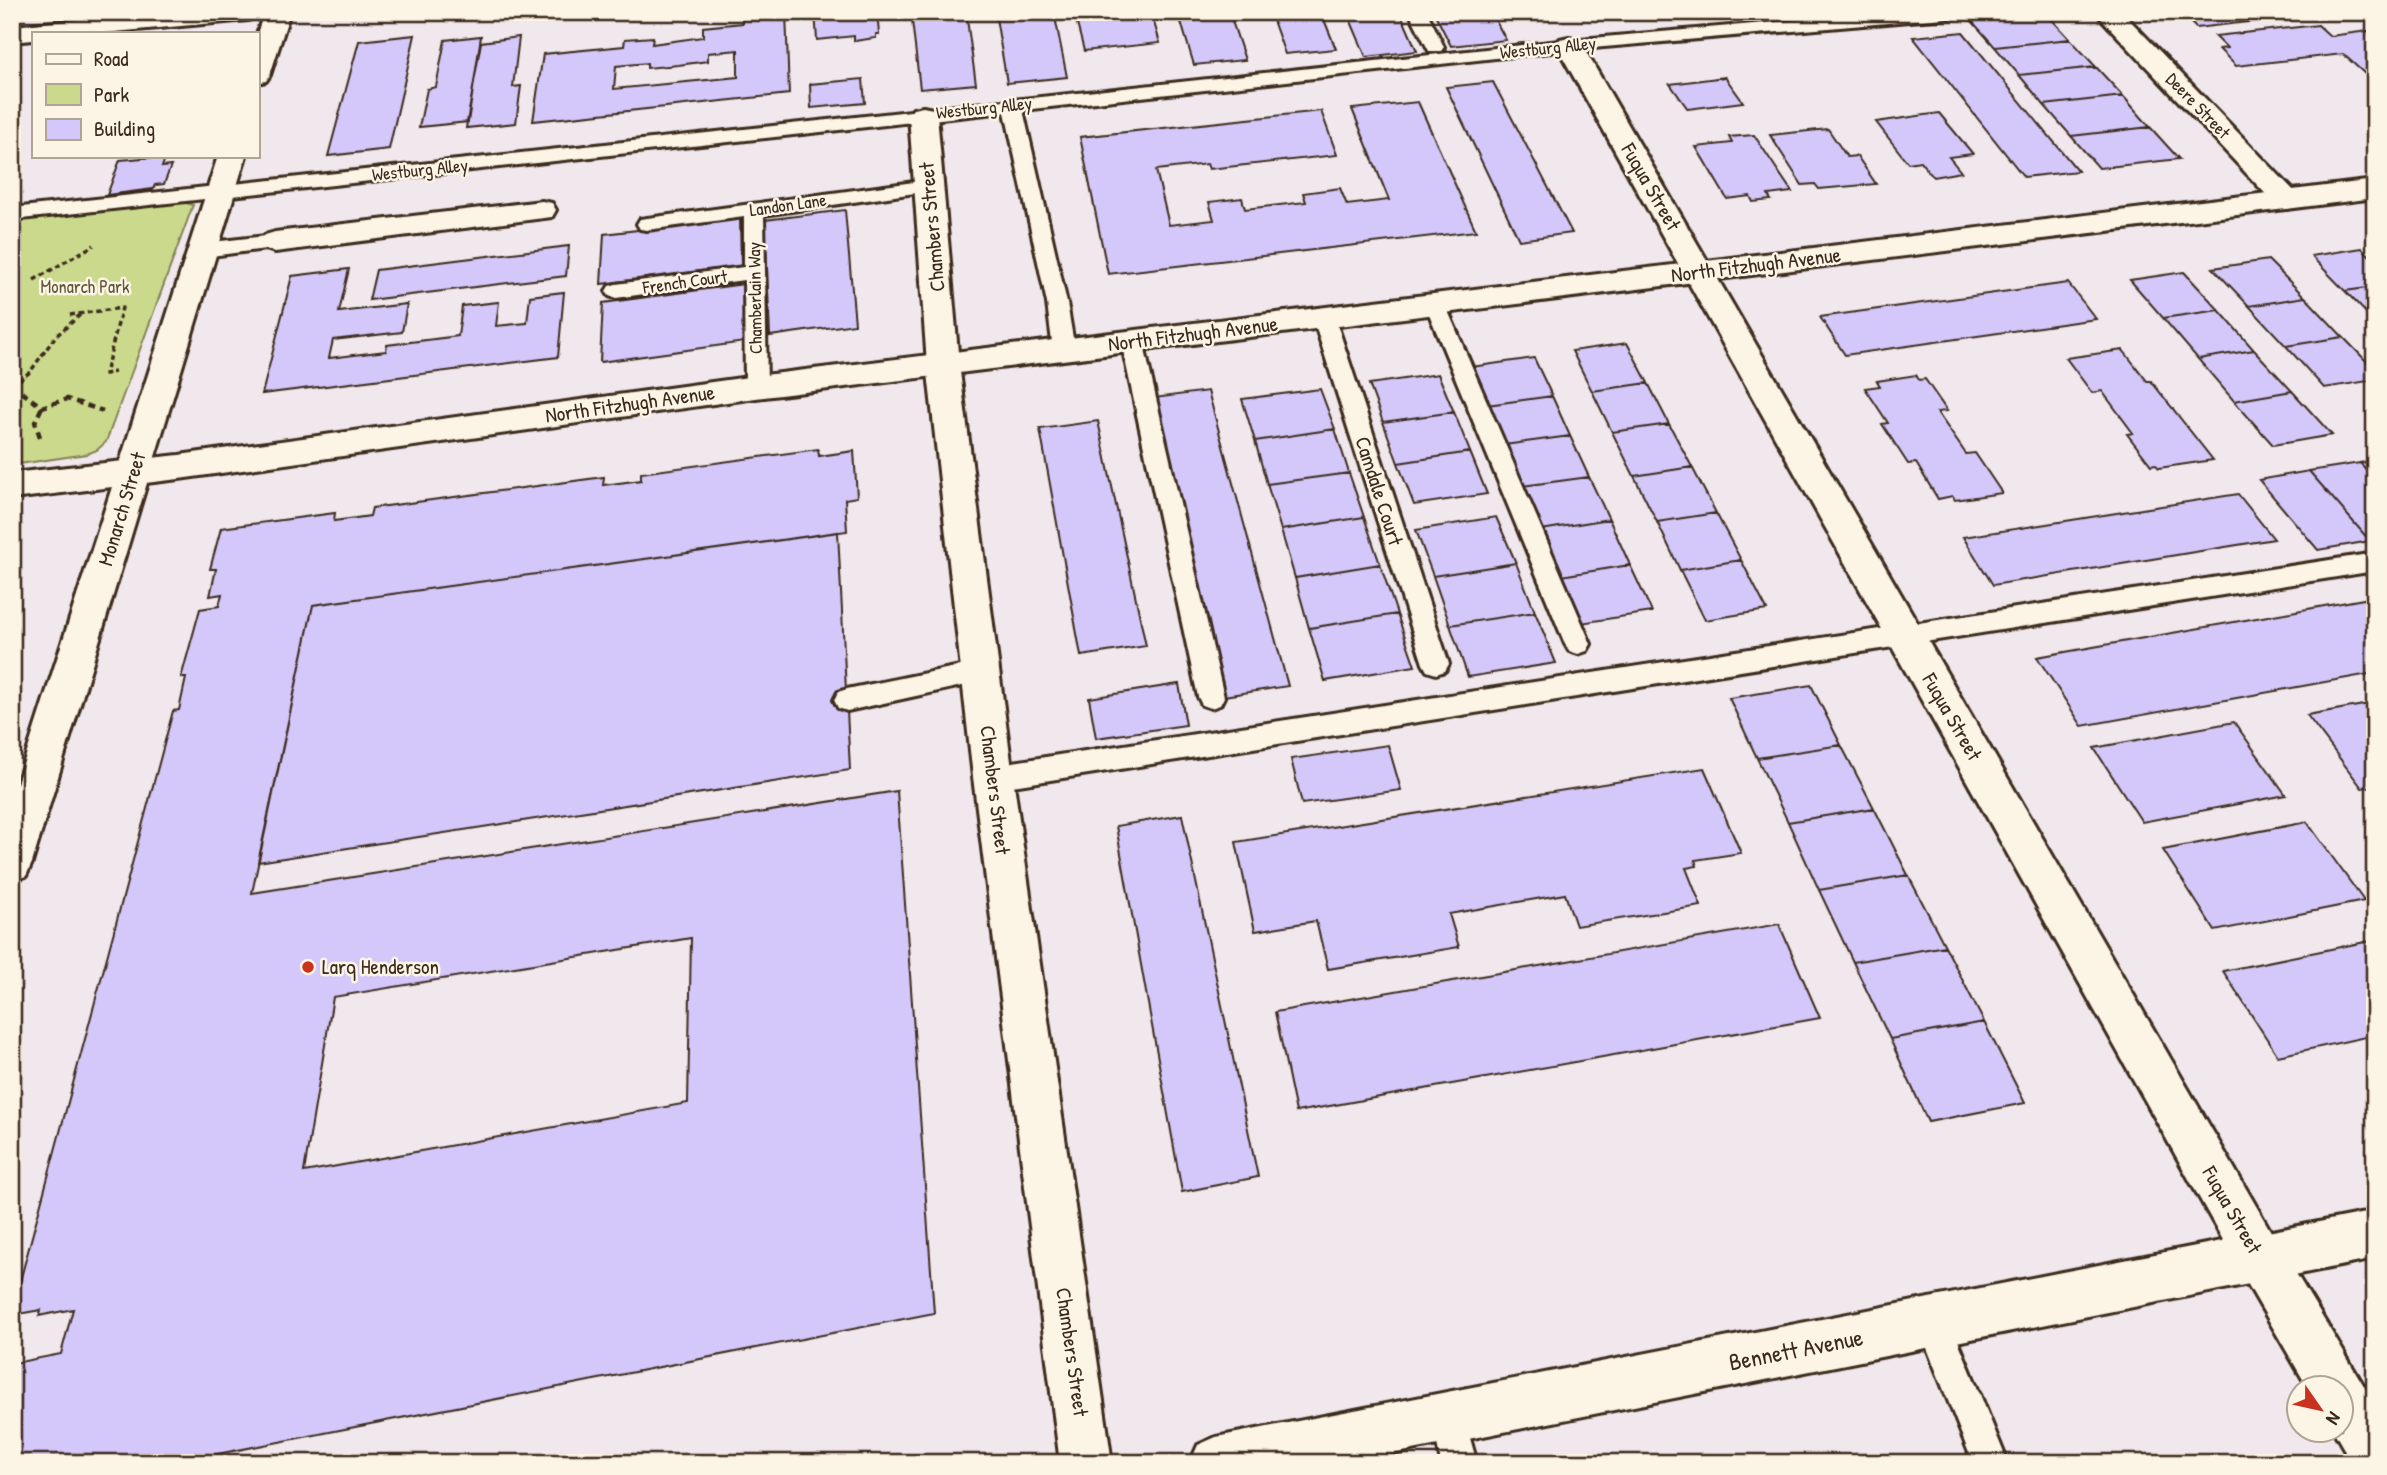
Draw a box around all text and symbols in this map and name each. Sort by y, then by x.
street label: Westburg Alley [1499,30,1598,65]
legend [32,32,259,158]
text: Road [94,44,128,73]
street label: Deere Street [2161,67,2237,145]
text: Park [94,80,129,109]
street label: Westburg Alley [935,90,1034,125]
text: Building [94,114,155,143]
street label: Fuqua Street [1614,137,1688,236]
street label: Westburg Alley [371,152,470,187]
street label: Chambers Street [911,160,952,293]
street label: Landon Lane [748,187,828,222]
street label: North Fitzhugh Avenue [1669,240,1842,289]
street label: Chamberlain Way [741,241,768,354]
street label: French Court [640,263,730,300]
park label: Monarch Park [41,274,130,299]
street label: North Fitzhugh Avenue [1106,309,1279,358]
street label: North Fitzhugh Avenue [543,377,717,430]
street label: Camdale Court [1348,433,1411,550]
street label: Monarch Street [90,448,153,569]
street label: Fuqua Street [1915,667,1989,766]
street label: Chambers Street [973,724,1018,857]
place label: Larq Henderson [322,952,439,981]
marker: Larq Henderson [300,959,316,975]
street label: Fuqua Street [2195,1160,2269,1259]
street label: Chambers Street [1049,1286,1096,1419]
street label: Bennett Avenue [1726,1320,1866,1378]
north arrow [2286,1374,2356,1444]
text: N [2320,1407,2348,1430]

